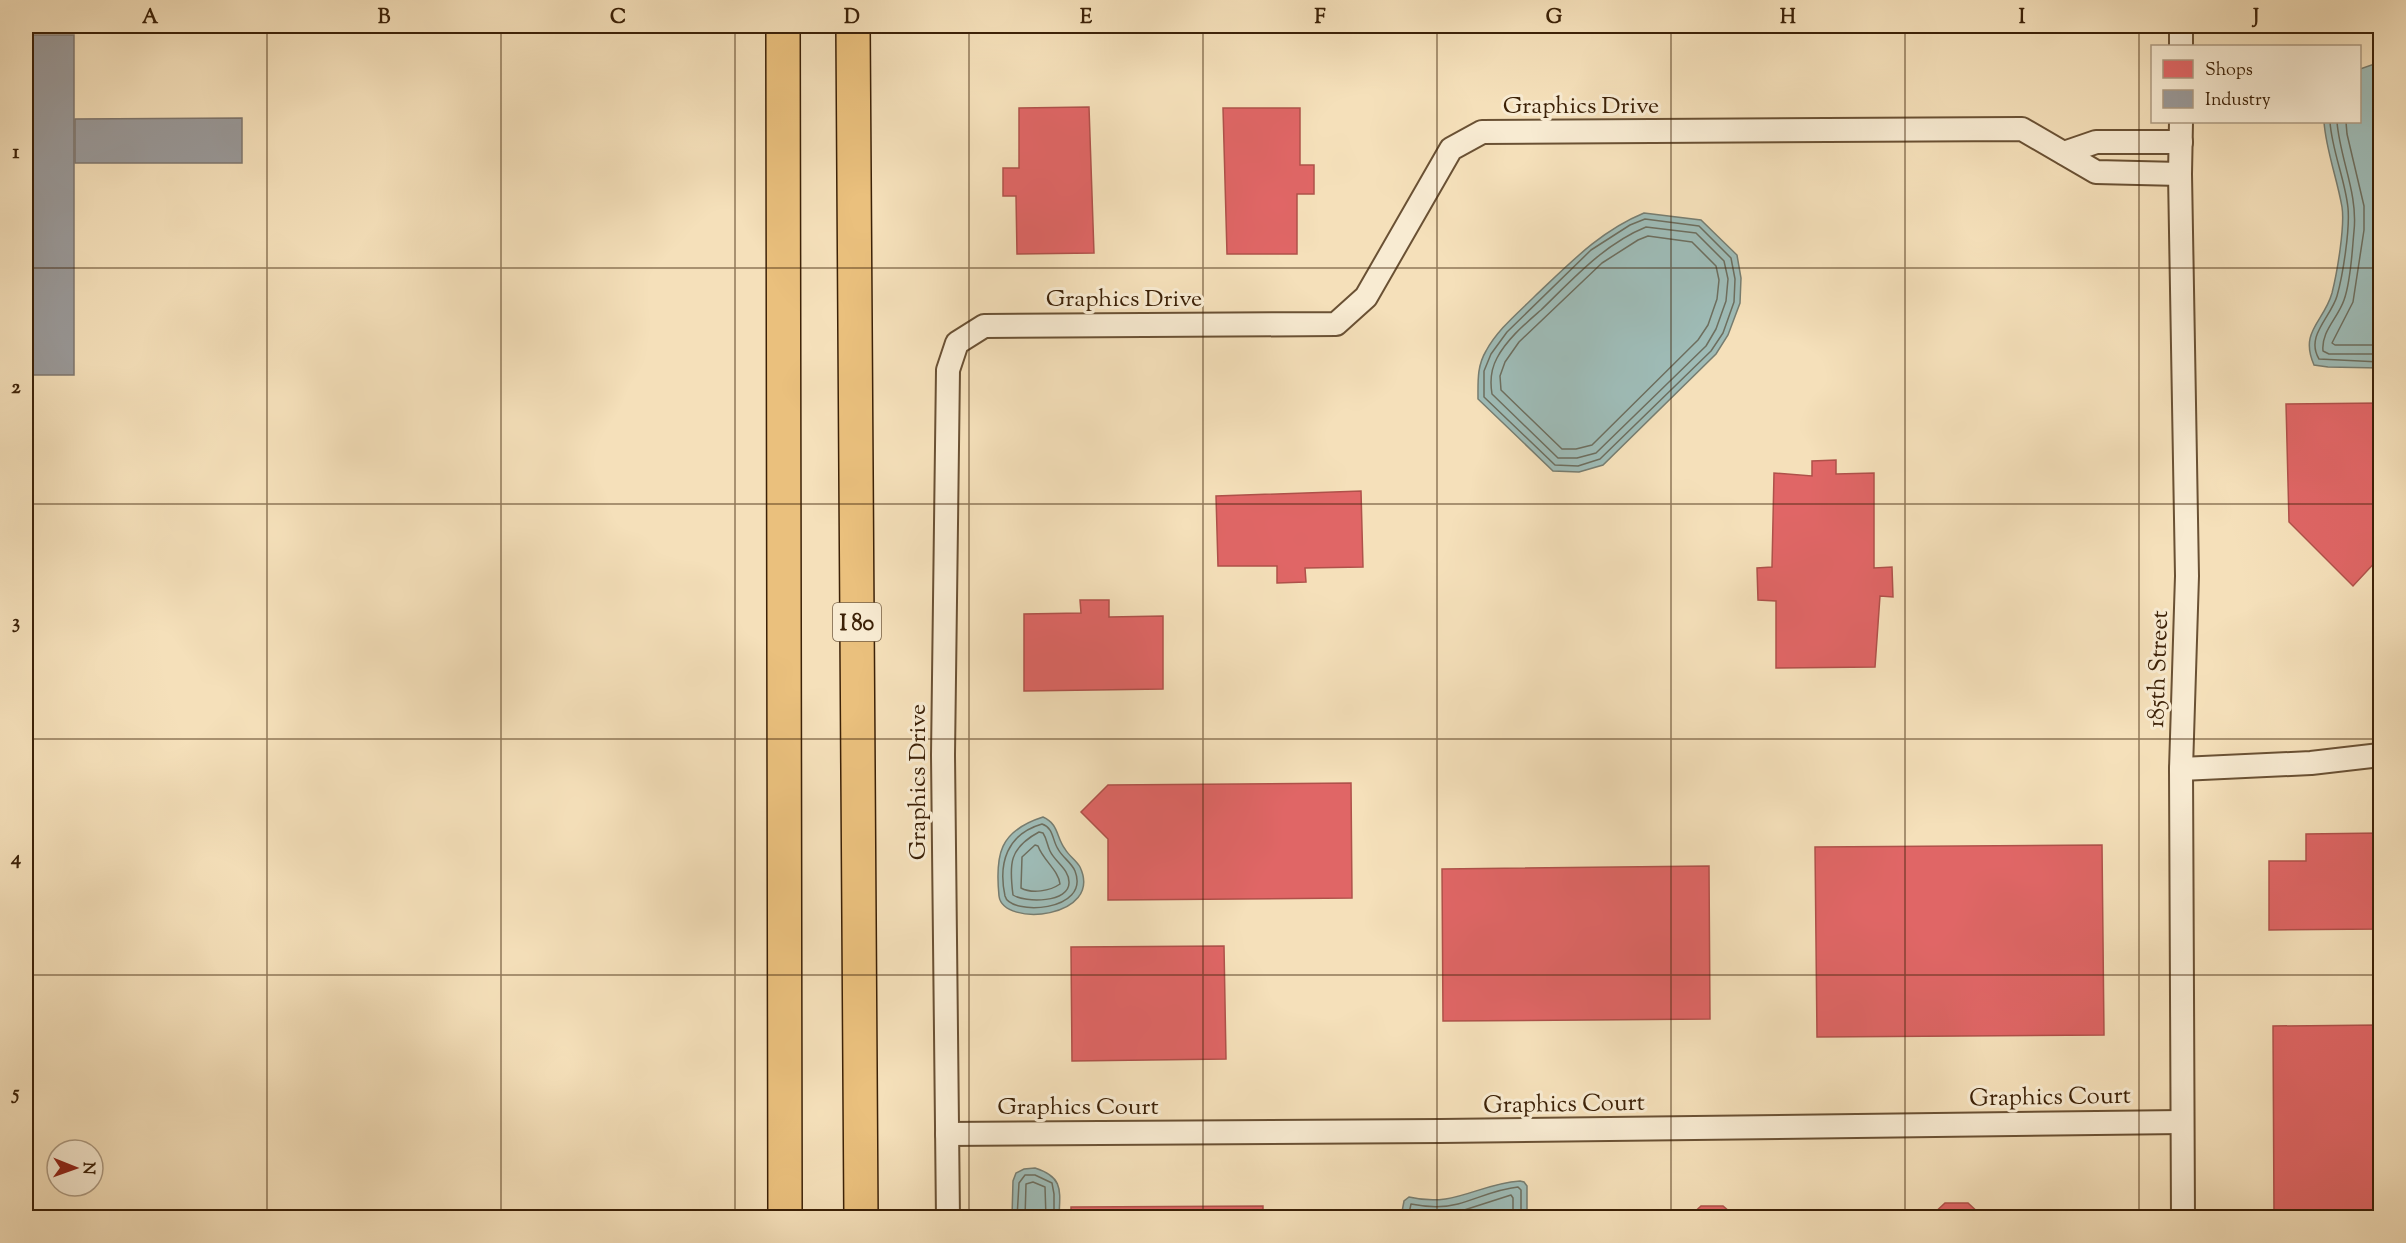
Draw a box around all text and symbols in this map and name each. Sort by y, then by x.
text: A [142,4,159,33]
text: B [378,4,391,33]
text: C [610,4,626,33]
text: D [844,4,860,33]
text: E [1080,4,1093,33]
text: F [1314,4,1326,33]
text: G [1546,4,1563,33]
text: H [1780,4,1796,33]
text: I [2019,4,2026,33]
text: J [2251,4,2259,33]
legend [2151,45,2361,123]
text: Shops [2205,58,2253,84]
text: Industry [2205,88,2271,114]
street label: Graphics Drive [1503,90,1659,124]
text: 1 [13,139,20,168]
street label: Graphics Drive [1046,283,1202,317]
text: 2 [11,374,21,403]
road number: I 80 [833,603,881,641]
text: 3 [12,609,20,638]
street label: 185th Street [2140,610,2178,729]
street label: Graphics Drive [902,704,936,860]
text: 4 [10,845,21,874]
text: 5 [11,1080,20,1109]
street label: Graphics Court [1969,1080,2131,1116]
street label: Graphics Court [1483,1087,1645,1123]
street label: Graphics Court [997,1091,1159,1125]
north arrow [45,1138,105,1198]
text: N [76,1162,99,1175]

